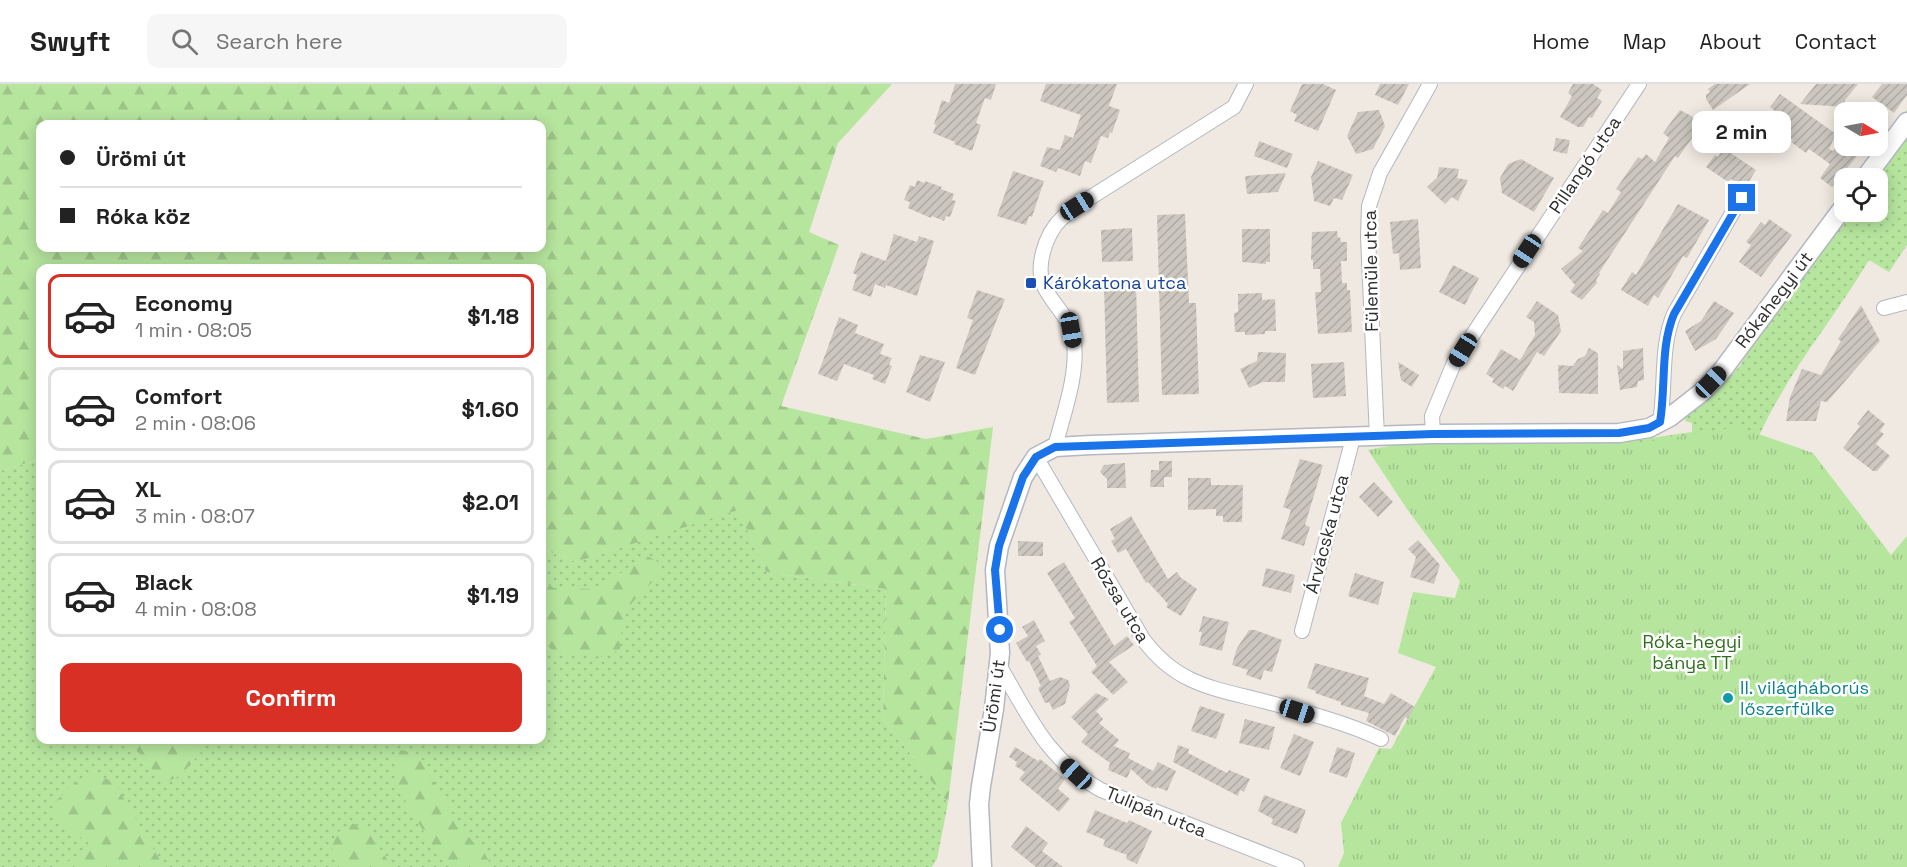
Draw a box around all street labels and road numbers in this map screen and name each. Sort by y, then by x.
street label: Pillangó utca [1544,112,1626,218]
street label: Fülemüle utca [1358,210,1383,332]
street label: Rókahegyi út [1730,247,1817,353]
street label: Árvácska utca [1300,472,1353,596]
street label: Rózsa utca [1086,553,1155,647]
street label: Ürömi út [977,658,1010,734]
street label: Tulipán utca [1102,781,1210,842]

